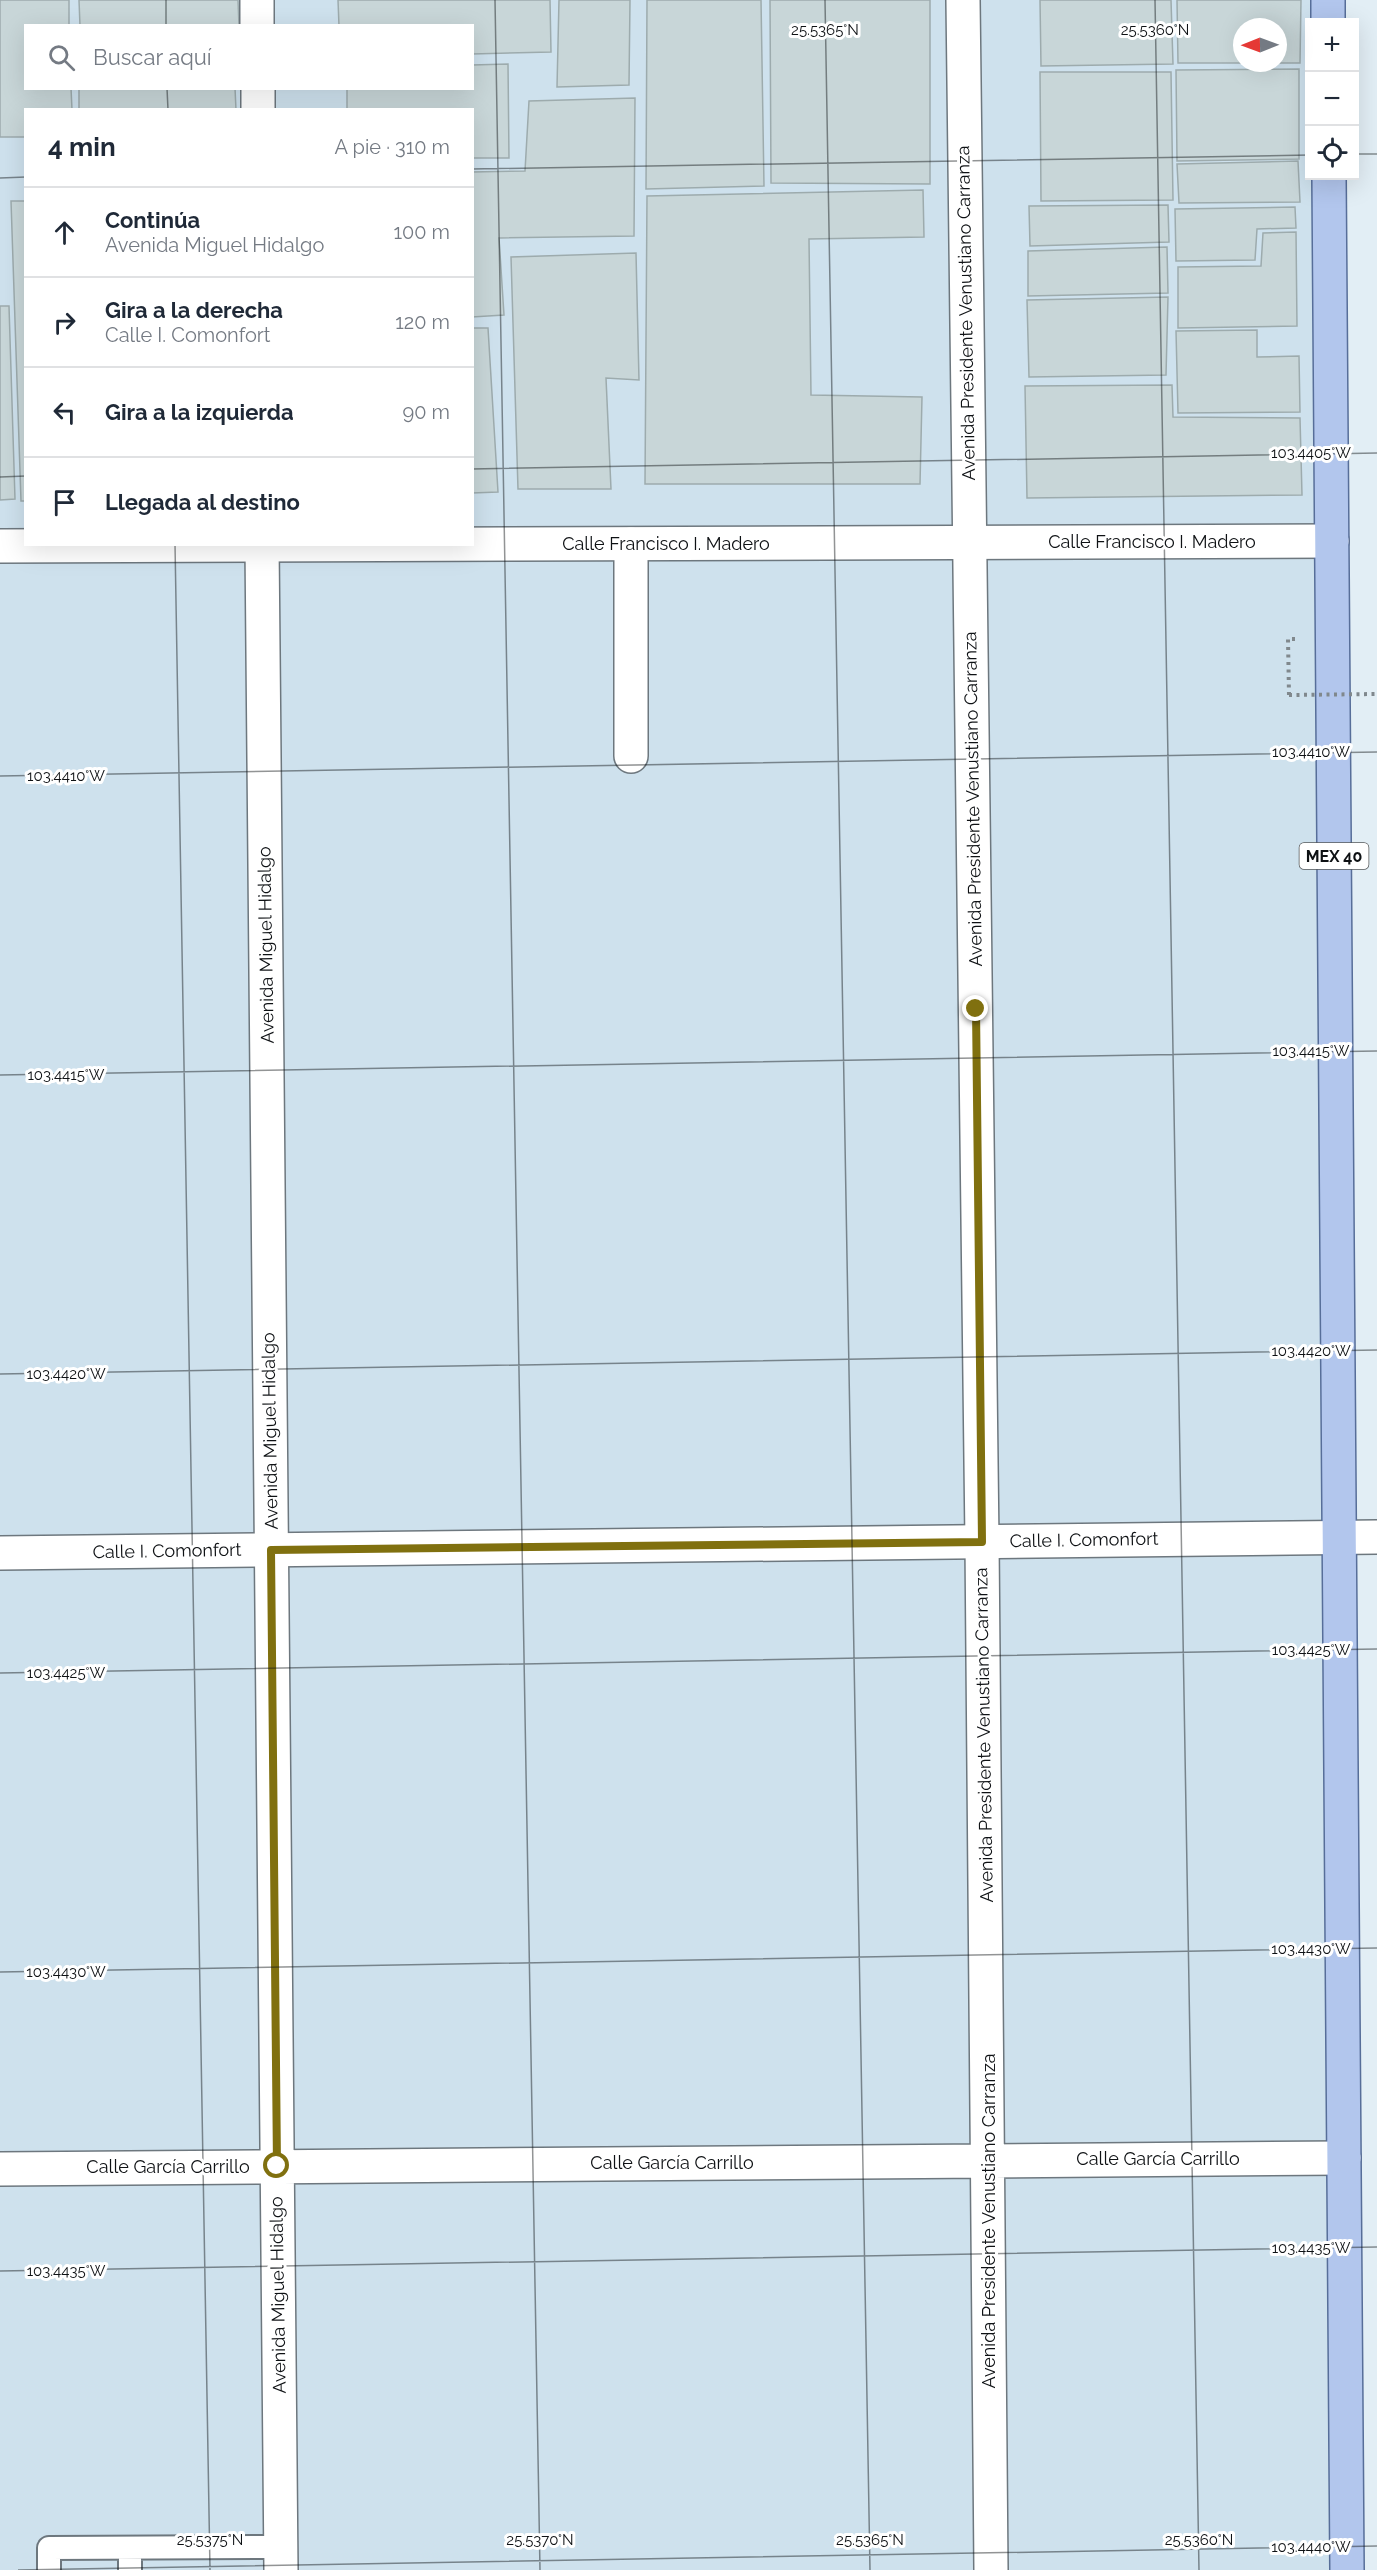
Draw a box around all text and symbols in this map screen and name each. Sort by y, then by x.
north arrow [1233,18,1287,72]
map controls [1305,18,1359,180]
button: + [1305,18,1359,72]
text: 25.5365°N [791,21,859,39]
text: 25.5360°N [1121,21,1189,39]
search box [24,24,474,90]
icon: search [45,41,78,74]
text: Buscar aquí [93,44,212,70]
button: − [1305,72,1359,126]
button: locate [1305,126,1359,180]
text: 4 min [48,132,116,162]
text: A pie · 310 m [335,135,450,159]
street label: Avenida Presidente Venustiano Carranza [952,145,979,481]
text: Continúa [105,207,200,233]
icon: ahead [48,216,81,249]
text: 100 m [393,220,450,244]
text: Avenida Miguel Hidalgo [105,233,324,257]
text: Gira a la derecha [105,297,283,323]
icon: right [48,306,81,339]
text: 120 m [395,310,450,334]
text: Calle I. Comonfort [105,323,271,347]
icon: left [48,396,81,429]
text: Gira a la izquierda [105,399,294,425]
text: 90 m [403,400,450,424]
text: 103.4405°W [1271,444,1351,462]
icon: arrive [48,486,81,519]
text: Llegada al destino [105,489,300,515]
street label: Calle Francisco I. Madero [1048,531,1256,552]
street label: Calle Francisco I. Madero [562,533,770,554]
street label: Avenida Presidente Venustiano Carranza [959,631,986,967]
text: 103.4410°W [1272,743,1350,761]
text: 103.4410°W [27,767,105,785]
road number: MEX 40 [1300,843,1368,869]
street label: Avenida Miguel Hidalgo [253,846,278,1044]
route end [962,995,988,1021]
text: 103.4415°W [1272,1042,1350,1060]
text: 103.4415°W [27,1066,105,1084]
street label: Avenida Miguel Hidalgo [257,1332,282,1530]
text: 103.4420°W [1271,1342,1351,1360]
text: 103.4420°W [26,1365,106,1383]
street label: Calle I. Comonfort [1009,1528,1159,1551]
street label: Calle I. Comonfort [92,1539,242,1562]
street label: Avenida Presidente Venustiano Carranza [970,1567,997,1903]
text: 103.4425°W [1272,1641,1351,1659]
text: 103.4425°W [27,1664,106,1682]
text: 103.4430°W [1271,1940,1351,1958]
text: 103.4430°W [26,1963,106,1981]
street label: Avenida Presidente Venustiano Carranza [978,2053,999,2389]
street label: Calle García Carrillo [1076,2148,1240,2169]
route start [263,2152,289,2178]
street label: Calle García Carrillo [590,2152,754,2173]
street label: Calle García Carrillo [86,2156,250,2177]
street label: Avenida Miguel Hidalgo [265,2196,290,2394]
text: 103.4435°W [1272,2239,1351,2257]
text: 103.4435°W [27,2262,106,2280]
text: 25.5375°N [177,2531,243,2549]
text: 25.5370°N [506,2531,574,2549]
text: 25.5365°N [836,2531,904,2549]
text: 25.5360°N [1165,2531,1233,2549]
text: 103.4440°W [1271,2538,1351,2556]

